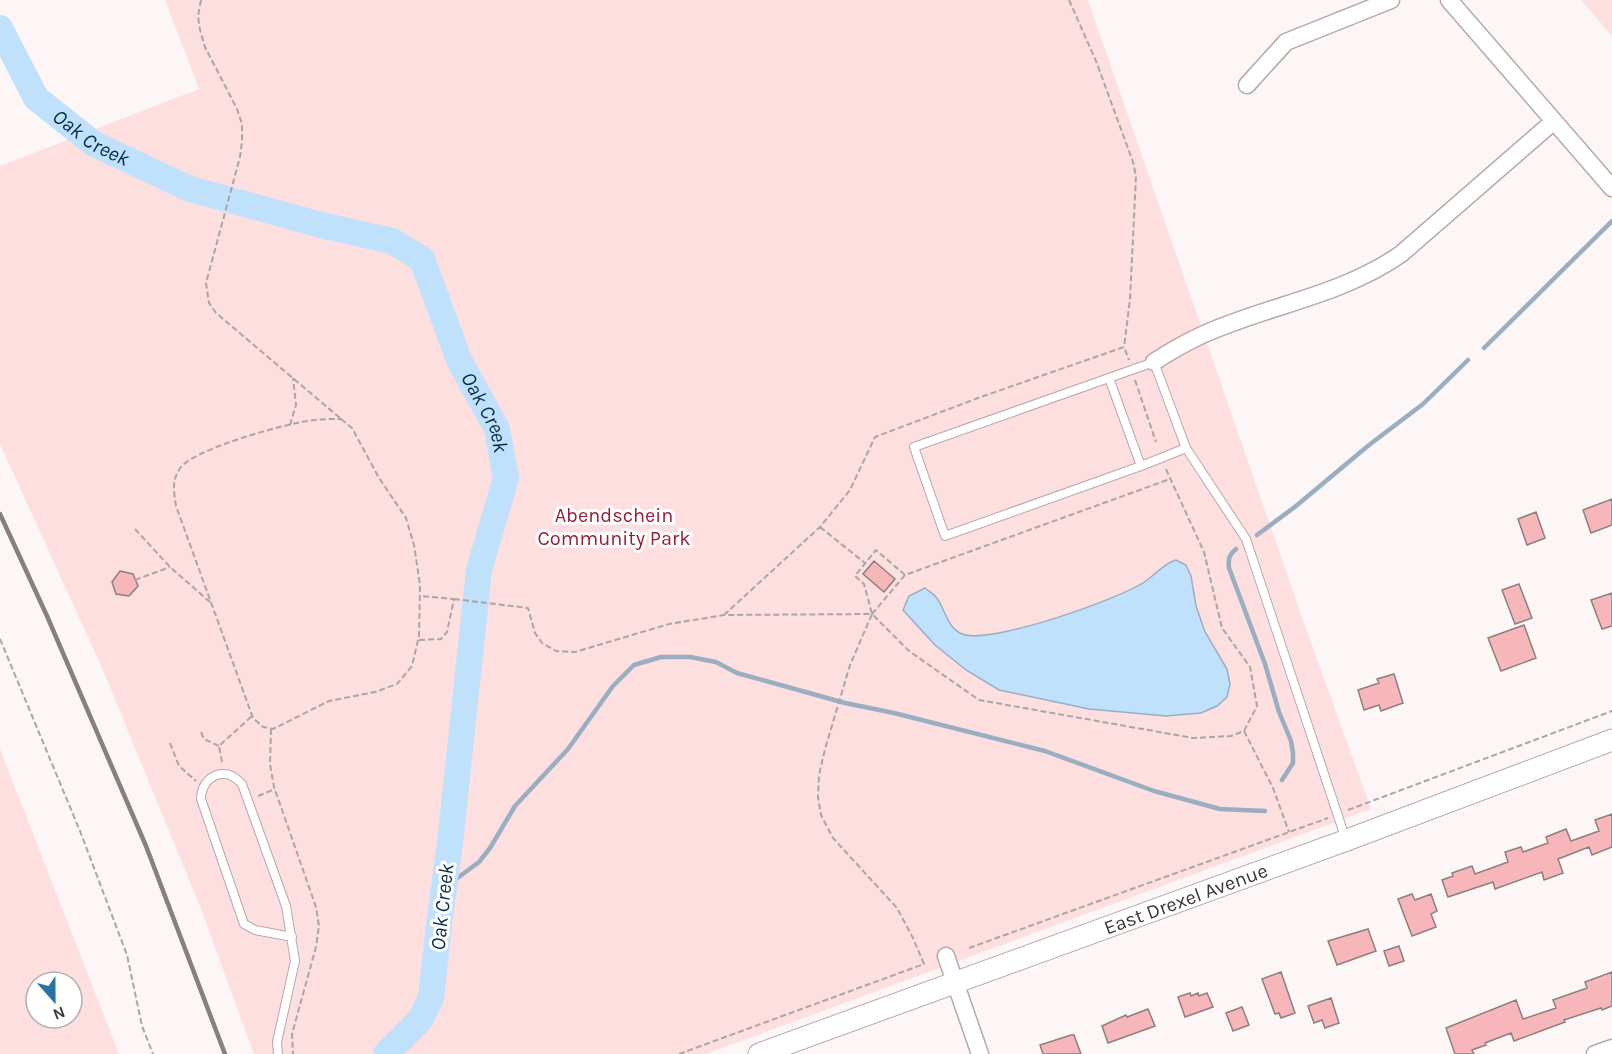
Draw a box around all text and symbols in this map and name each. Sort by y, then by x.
water label: Oak Creek [48,104,134,171]
water label: Oak Creek [456,368,513,455]
park label: Abendschein Community Park [538,504,690,550]
street label: East Drexel Avenue [1101,858,1271,939]
water label: Oak Creek [426,862,459,951]
north arrow [24,970,84,1030]
text: N [50,1003,68,1024]

